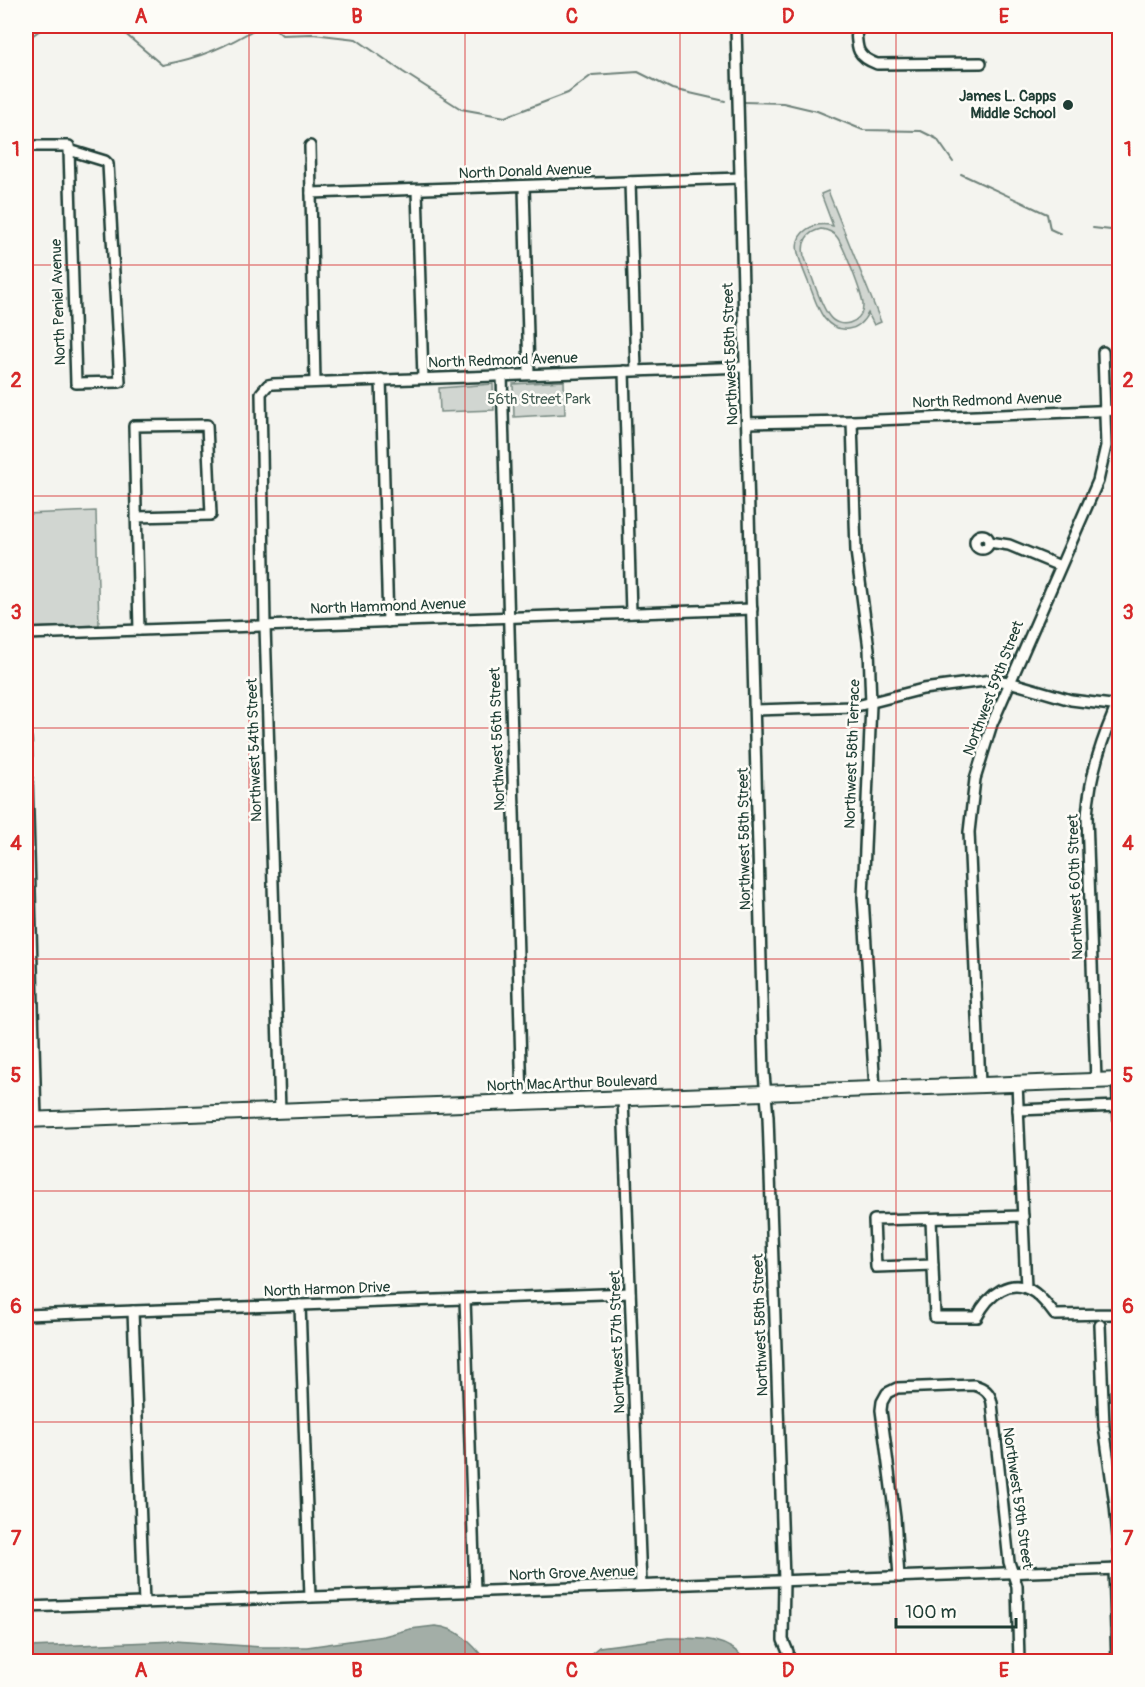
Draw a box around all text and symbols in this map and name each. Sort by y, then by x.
text: A [135,4,148,29]
text: B [351,4,363,29]
text: C [566,4,578,29]
text: D [782,4,795,29]
text: E [999,4,1010,29]
place label: James L. Capps Middle School [959,87,1056,123]
marker: James L. Capps Middle School [1061,98,1075,112]
text: 1 [12,137,20,162]
text: 1 [1124,137,1132,162]
street label: North Donald Avenue [458,160,592,183]
street label: North Peniel Avenue [47,238,70,366]
street label: Northwest 58th Street [718,281,742,426]
street label: North Redmond Avenue [428,348,579,373]
text: 2 [10,368,22,393]
text: 2 [1122,368,1134,393]
street label: North Redmond Avenue [912,388,1063,413]
park label: 56th Street Park [487,390,591,409]
street label: North Hammond Avenue [310,594,467,619]
text: 3 [10,600,22,625]
text: 3 [1122,600,1134,625]
street label: Northwest 59th Street [959,617,1028,758]
street label: Northwest 56th Street [485,666,510,811]
street label: Northwest 54th Street [242,677,267,822]
street label: Northwest 58th Terrace [840,678,865,829]
street label: Northwest 58th Street [734,766,755,911]
street label: Northwest 60th Street [1063,813,1088,960]
text: 4 [10,831,22,856]
text: 4 [1122,831,1134,856]
text: 5 [11,1063,22,1088]
text: 5 [1123,1063,1134,1088]
street label: North MacArthur Boulevard [486,1071,658,1096]
street label: Northwest 58th Street [748,1252,772,1397]
street label: Northwest 57th Street [605,1269,629,1414]
street label: North Harmon Drive [263,1278,391,1301]
text: 6 [10,1294,22,1319]
text: 6 [1122,1294,1134,1319]
street label: Northwest 59th Street [998,1426,1037,1571]
text: 7 [11,1526,22,1551]
text: 7 [1123,1526,1134,1551]
street label: North Grove Avenue [508,1562,636,1585]
scale bar [896,1591,1016,1629]
text: 100 m [905,1601,957,1624]
text: A [135,1658,148,1683]
text: B [351,1658,363,1683]
text: C [566,1658,578,1683]
text: D [782,1658,795,1683]
text: E [999,1658,1010,1683]

